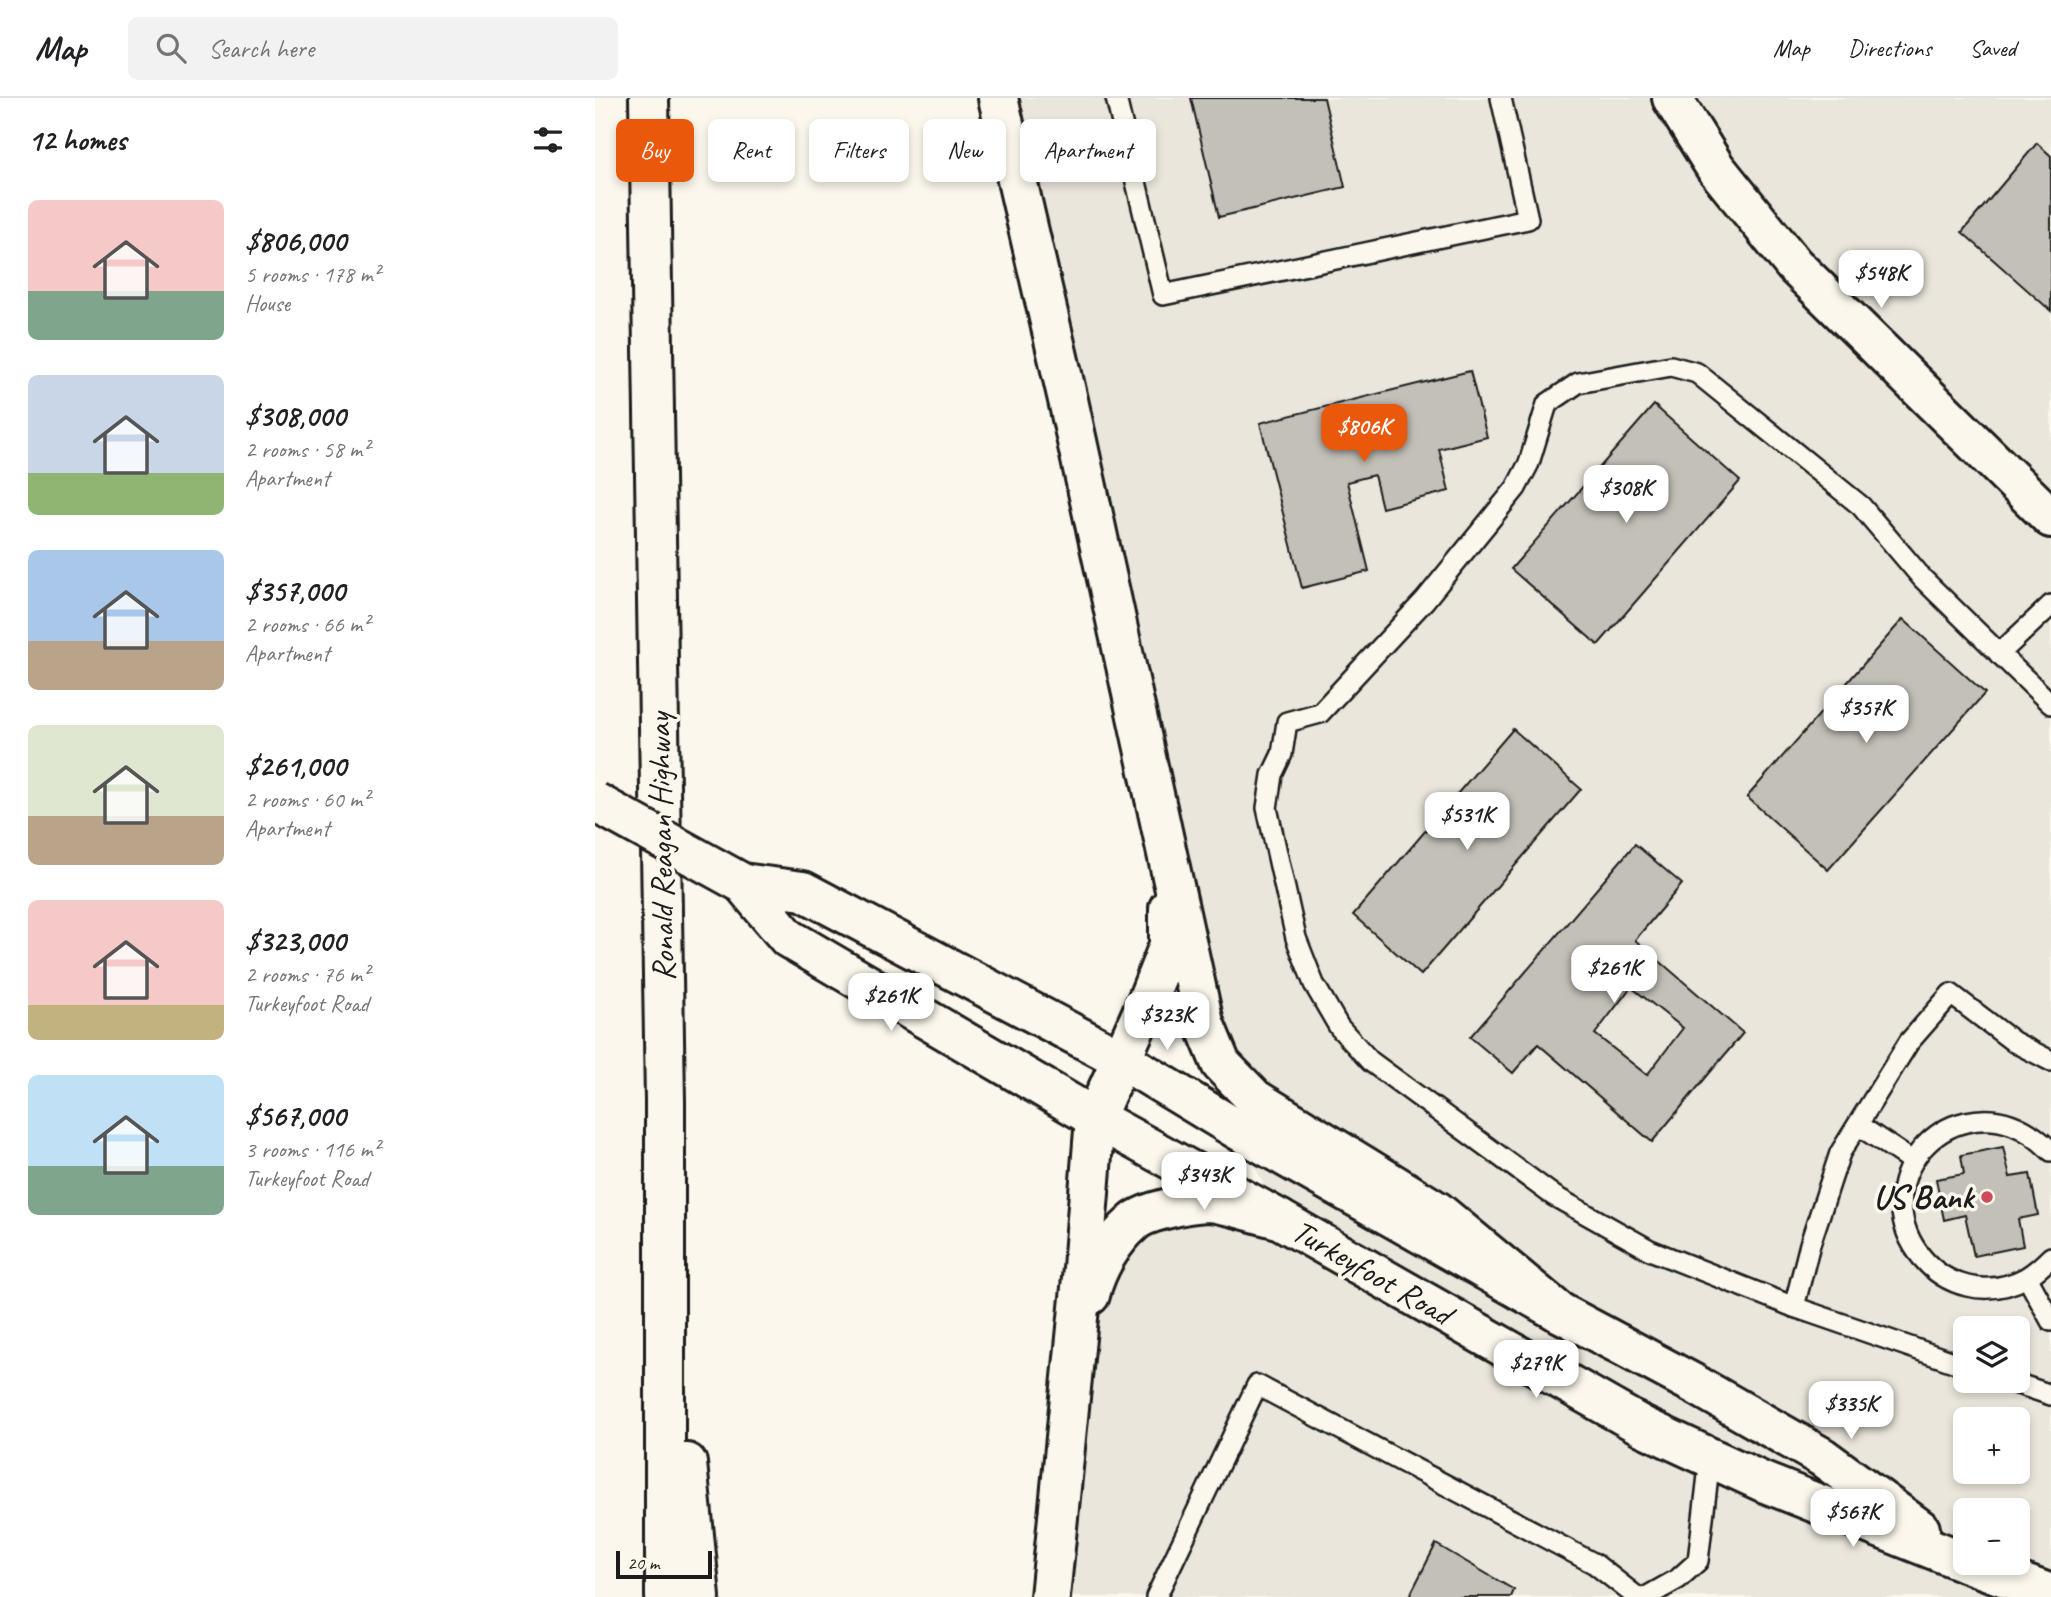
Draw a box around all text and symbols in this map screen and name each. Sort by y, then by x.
search box [128,17,618,80]
text: Map [35,27,86,69]
icon: search [152,29,190,67]
text: Search here [208,32,314,65]
text: Map [1773,33,1810,63]
text: Directions [1848,33,1931,63]
text: Saved [1969,33,2016,63]
chip: Buy [616,119,694,182]
chip: Rent [708,119,795,182]
chip: Filters [809,119,909,182]
chip: New [923,119,1006,182]
chip: Apartment [1020,119,1156,182]
text: 12 homes [28,121,126,159]
icon: filters [529,121,567,159]
text: $806,000 [245,222,346,260]
icon: home [84,228,168,312]
pin: $548K [1832,250,1930,310]
text: $548K [1855,258,1907,287]
text: 5 rooms · 178 m² [245,260,380,289]
text: House [245,289,290,318]
text: $308,000 [245,397,345,435]
icon: home [84,403,168,487]
pin: $806K [1315,404,1413,464]
text: $806K [1337,412,1391,441]
text: 2 rooms · 58 m² [245,435,369,464]
text: Apartment [245,464,330,493]
pin: $308K [1577,466,1675,525]
text: $308K [1599,473,1653,502]
text: $357,000 [245,572,345,610]
icon: home [84,578,168,662]
text: 2 rooms · 66 m² [245,610,369,639]
text: Apartment [245,639,330,668]
pin: $357K [1817,686,1915,745]
text: $357K [1840,693,1892,722]
street label: Ronald Reagan Highway [638,710,684,982]
text: $261,000 [245,747,346,785]
icon: home [84,753,168,837]
text: 2 rooms · 60 m² [245,785,369,814]
pin: $531K [1418,792,1516,852]
text: $531K [1441,800,1493,829]
text: Apartment [245,814,330,843]
text: $323,000 [245,922,345,960]
icon: home [84,928,168,1012]
pin: $261K [1565,946,1663,1005]
text: $261K [1587,953,1641,982]
text: 2 rooms · 76 m² [245,960,369,989]
pin: $261K [842,974,940,1033]
text: $261K [864,981,918,1010]
text: Turkeyfoot Road [245,989,369,1018]
pin: $323K [1118,992,1216,1052]
text: $323K [1140,1000,1194,1029]
text: $567,000 [245,1097,345,1135]
icon: home [84,1103,168,1187]
text: 3 rooms · 116 m² [245,1135,380,1164]
pin: $343K [1155,1152,1253,1212]
text: $343K [1177,1160,1231,1189]
text: Turkeyfoot Road [245,1164,369,1193]
place label: US Bank [1873,1176,1976,1218]
marker: US Bank [1979,1189,1995,1205]
street label: Turkeyfoot Road [1285,1209,1464,1337]
map controls [1953,1316,2030,1575]
button: layers [1953,1316,2030,1393]
pin: $279K [1487,1340,1585,1400]
text: $279K [1510,1348,1562,1377]
pin: $335K [1802,1382,1900,1441]
text: $335K [1825,1389,1877,1418]
button: + [1953,1407,2030,1484]
pin: $567K [1804,1490,1902,1549]
text: $567K [1826,1497,1880,1526]
button: − [1953,1498,2030,1575]
scale bar [616,1548,712,1580]
text: 20 m [627,1551,659,1575]

